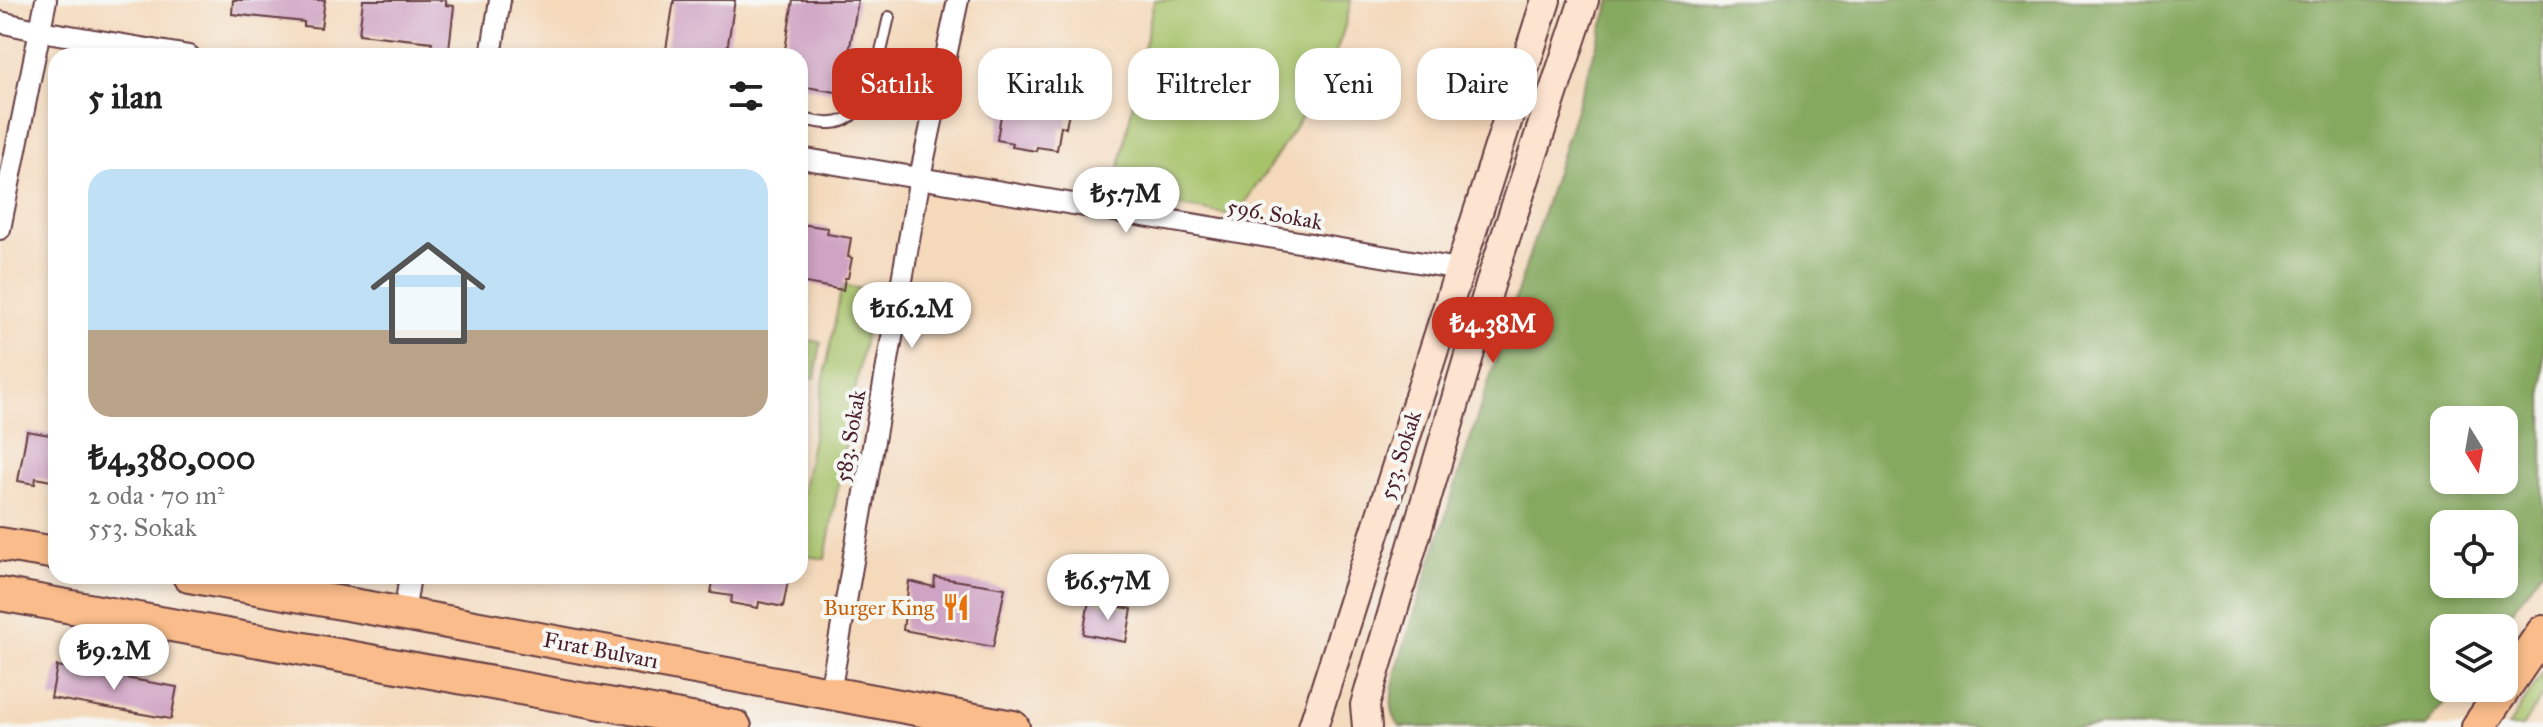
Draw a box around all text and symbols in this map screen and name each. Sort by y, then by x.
chip: Satılık [832,48,962,120]
chip: Kiralık [978,48,1112,120]
chip: Filtreler [1128,48,1279,120]
chip: Yeni [1295,48,1401,120]
chip: Daire [1417,48,1537,120]
icon: filters [724,74,768,118]
text: 5 ilan [88,76,162,117]
pin: ₺5.7M [1070,167,1182,235]
text: ₺5.7M [1091,177,1161,209]
street label: 596. Sokak [1225,192,1325,236]
icon: home [356,221,500,365]
pin: ₺16.2M [847,282,977,350]
text: ₺16.2M [870,292,954,324]
pin: ₺4.38M [1428,297,1558,365]
text: ₺4.38M [1450,307,1536,339]
street label: 583. Sokak [829,387,872,484]
street label: 553. Sokak [1373,406,1427,503]
north arrow [2430,406,2518,494]
map controls [2430,406,2518,702]
text: ₺4,380,000 [88,437,256,478]
text: 2 oda · 70 m² [88,479,225,511]
button: locate [2430,510,2518,598]
text: 553. Sokak [88,511,197,543]
pin: ₺6.57M [1043,554,1173,622]
text: ₺6.57M [1065,564,1151,596]
restaurant icon: Burger King [941,592,971,622]
place label: Burger King [823,594,935,621]
button: layers [2430,614,2518,702]
pin: ₺9.2M [58,624,170,692]
street label: Fırat Bulvarı [541,626,661,674]
text: ₺9.2M [77,634,151,666]

